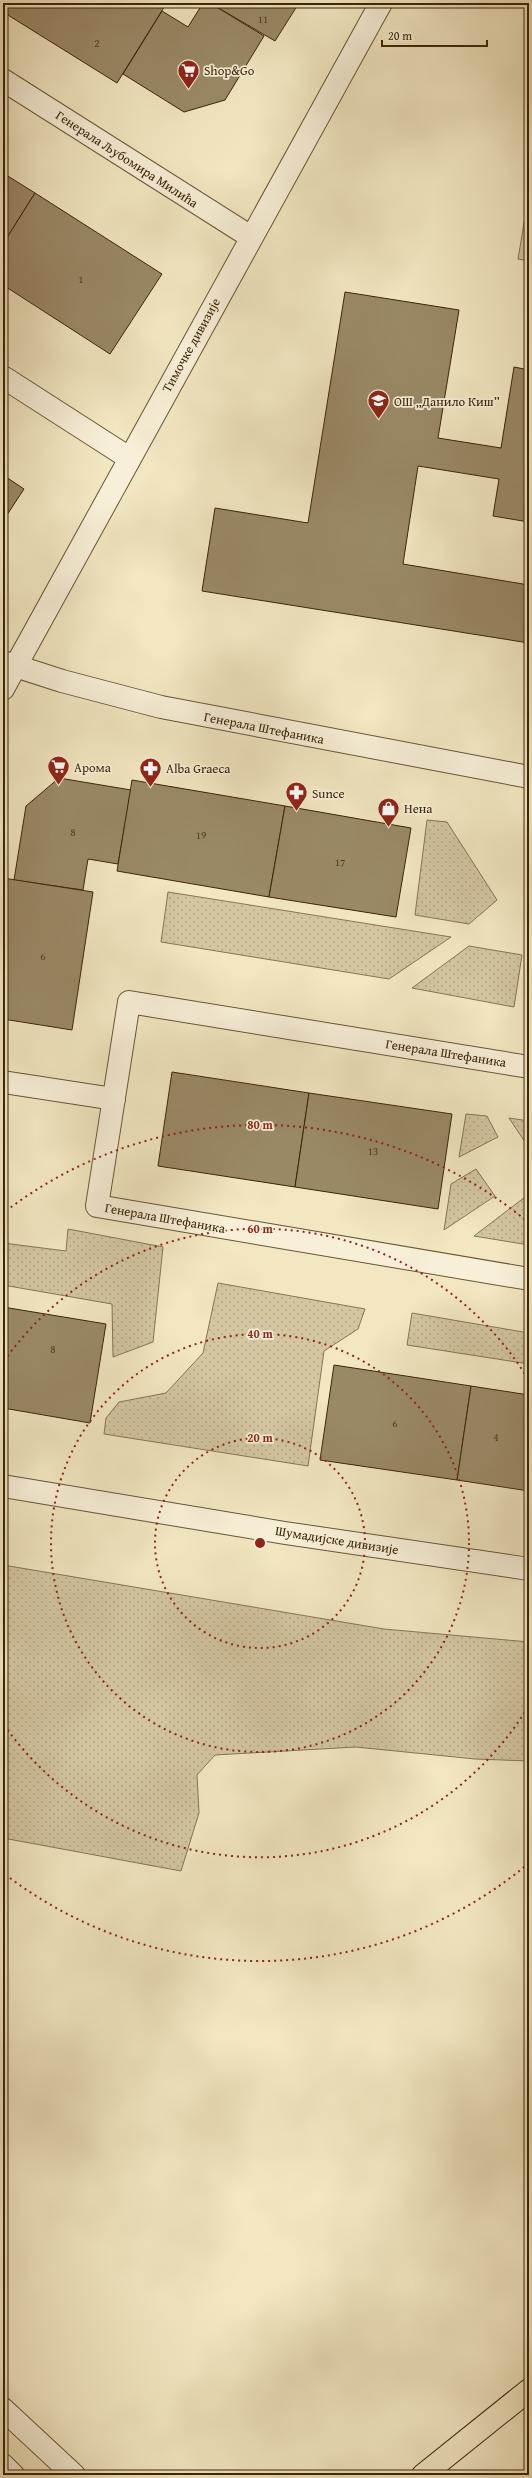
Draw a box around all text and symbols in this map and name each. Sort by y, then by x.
house number: 11 [258,11,268,27]
scale bar [382,22,487,48]
text: 20 m [388,27,412,44]
house number: 2 [94,35,100,51]
supermarket icon: Shop&Go [175,57,201,90]
place label: Shop&Go [204,61,255,80]
street label: Генерала Љубомира Милића [52,106,203,213]
house number: 1 [78,271,84,287]
street label: Тимочке дивизије [157,294,225,396]
school or university icon: ОШ „Данило Киш” [365,388,391,421]
place label: ОШ „Данило Киш” [394,392,500,411]
street label: Генерала Штефаника [202,707,326,749]
supermarket icon: Арома [46,754,72,787]
pharmacy icon: Alba Graeca [138,755,164,788]
place label: Арома [74,758,112,777]
place label: Alba Graeca [166,759,231,778]
pharmacy icon: Sunce [284,780,310,813]
place label: Sunce [312,784,345,803]
shop icon: Нена [375,795,401,828]
place label: Нена [404,799,433,818]
house number: 8 [70,824,76,840]
house number: 19 [196,827,206,843]
house number: 17 [335,854,345,870]
house number: 6 [40,948,46,964]
street label: Генерала Штефаника [384,1034,508,1072]
text: 80 m [247,1116,273,1133]
house number: 13 [368,1143,378,1159]
street label: Генерала Штефаника [103,1198,227,1238]
text: 60 m [247,1220,273,1237]
text: 40 m [247,1325,273,1342]
house number: 8 [50,1341,56,1357]
house number: 6 [392,1415,398,1431]
text: 20 m [247,1429,273,1446]
house number: 4 [493,1429,499,1445]
street label: Шумадијске дивизије [274,1521,400,1559]
centre of rings [253,1536,267,1550]

